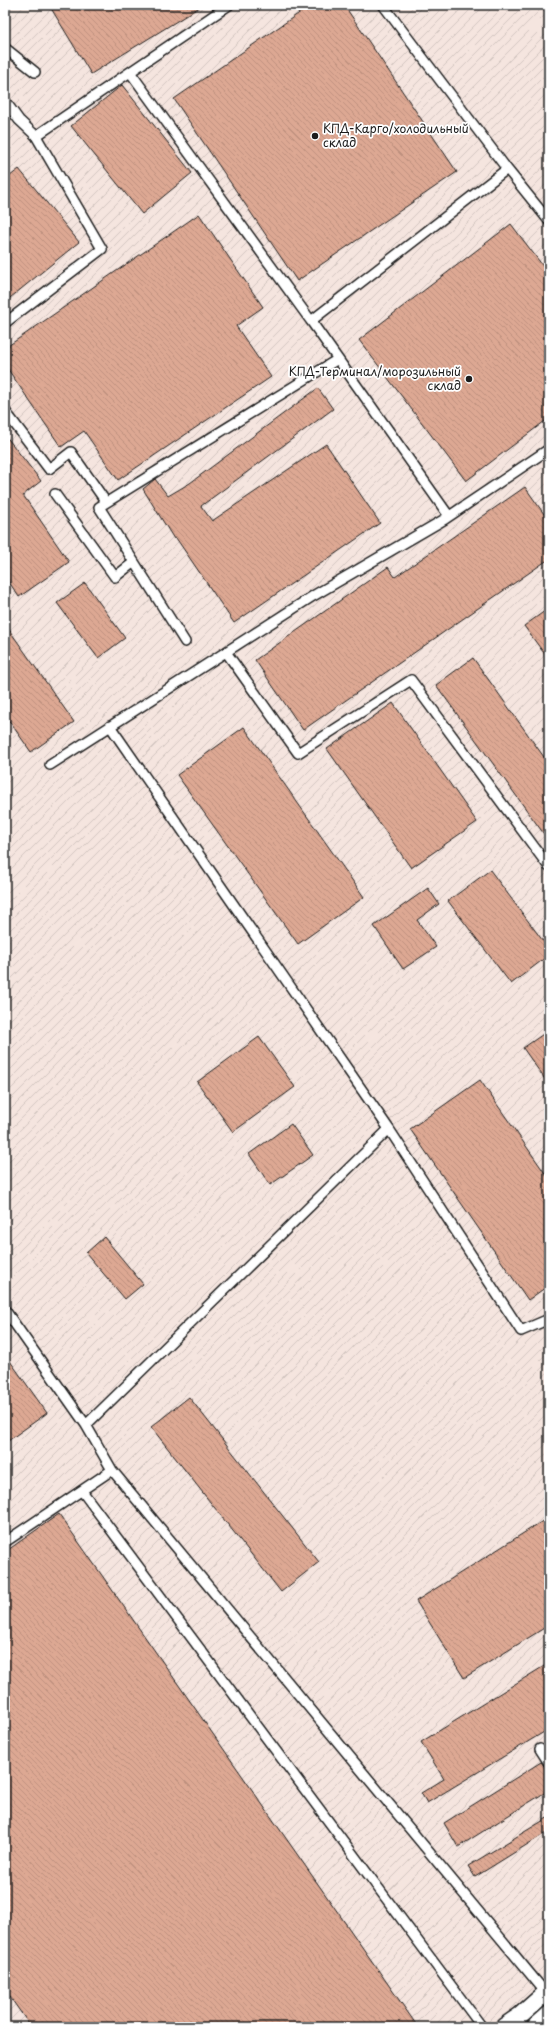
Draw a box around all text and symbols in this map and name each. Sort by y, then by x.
place label: КПД-Карго/холодильный склад [323,119,469,151]
marker: КПД-Карго/холодильный склад [310,131,320,141]
place label: КПД-Терминал/морозильный склад [289,362,461,394]
marker: КПД-Терминал/морозильный склад [464,374,474,384]

